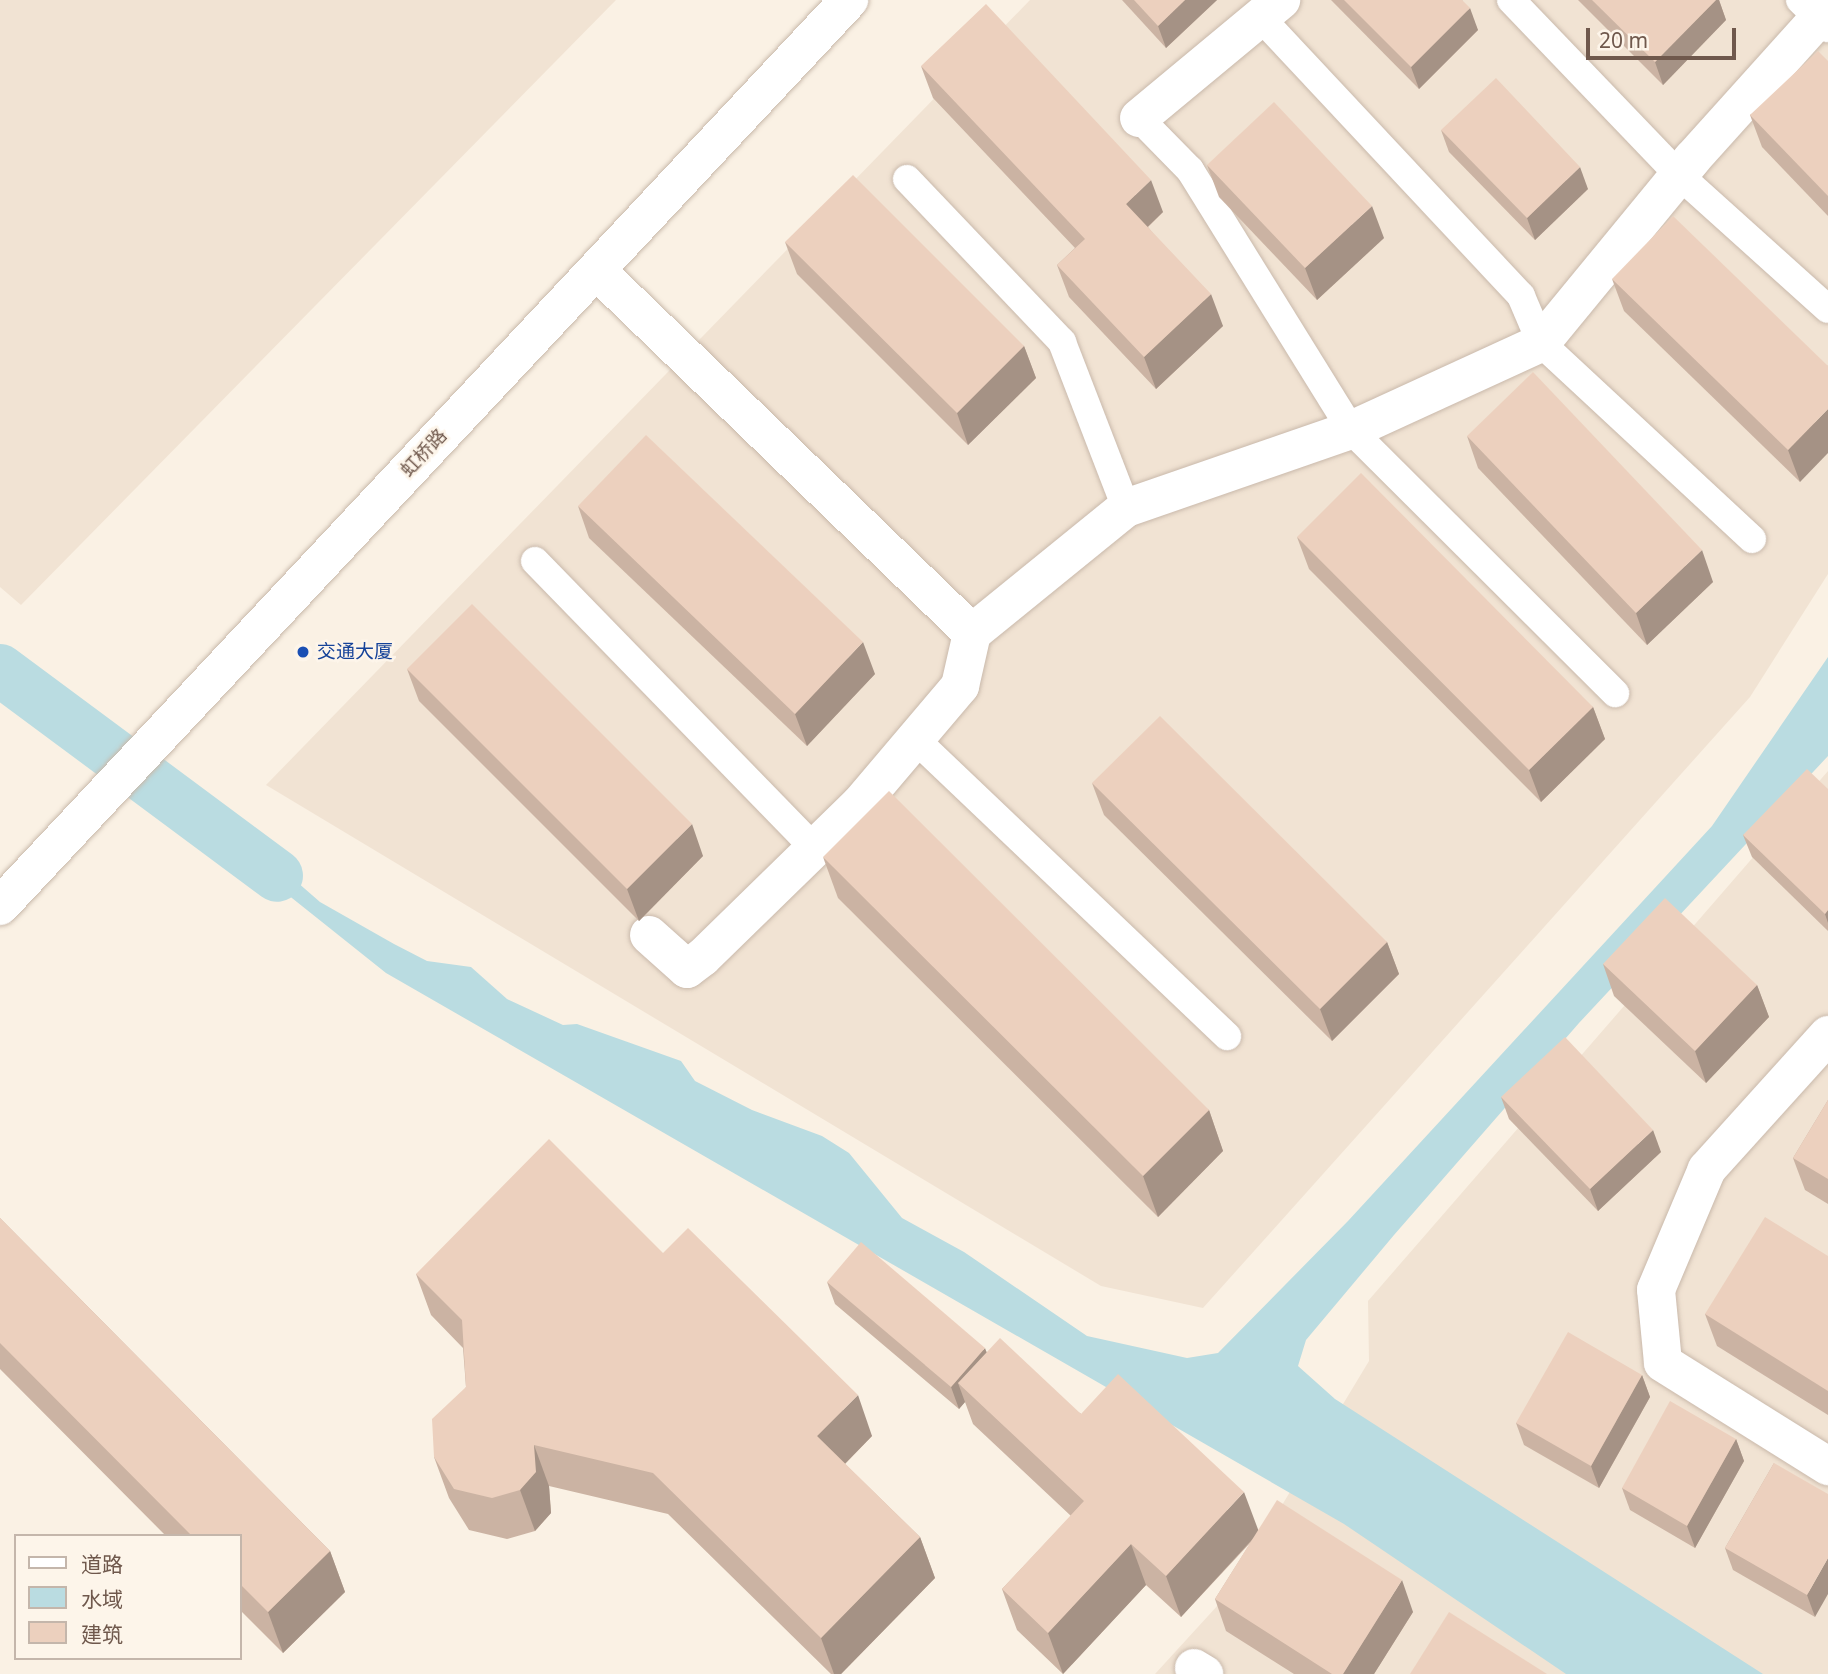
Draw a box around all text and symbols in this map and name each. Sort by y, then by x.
scale bar [1590,14,1741,58]
text: 20 m [1599,26,1648,54]
street label: 虹桥路 [396,424,452,482]
place label: 交通大厦 [317,641,393,663]
marker: 交通大厦 [295,644,311,660]
legend [14,1534,242,1660]
text: 道路 [81,1550,123,1578]
text: 水域 [81,1585,123,1613]
text: 建筑 [81,1620,123,1648]

